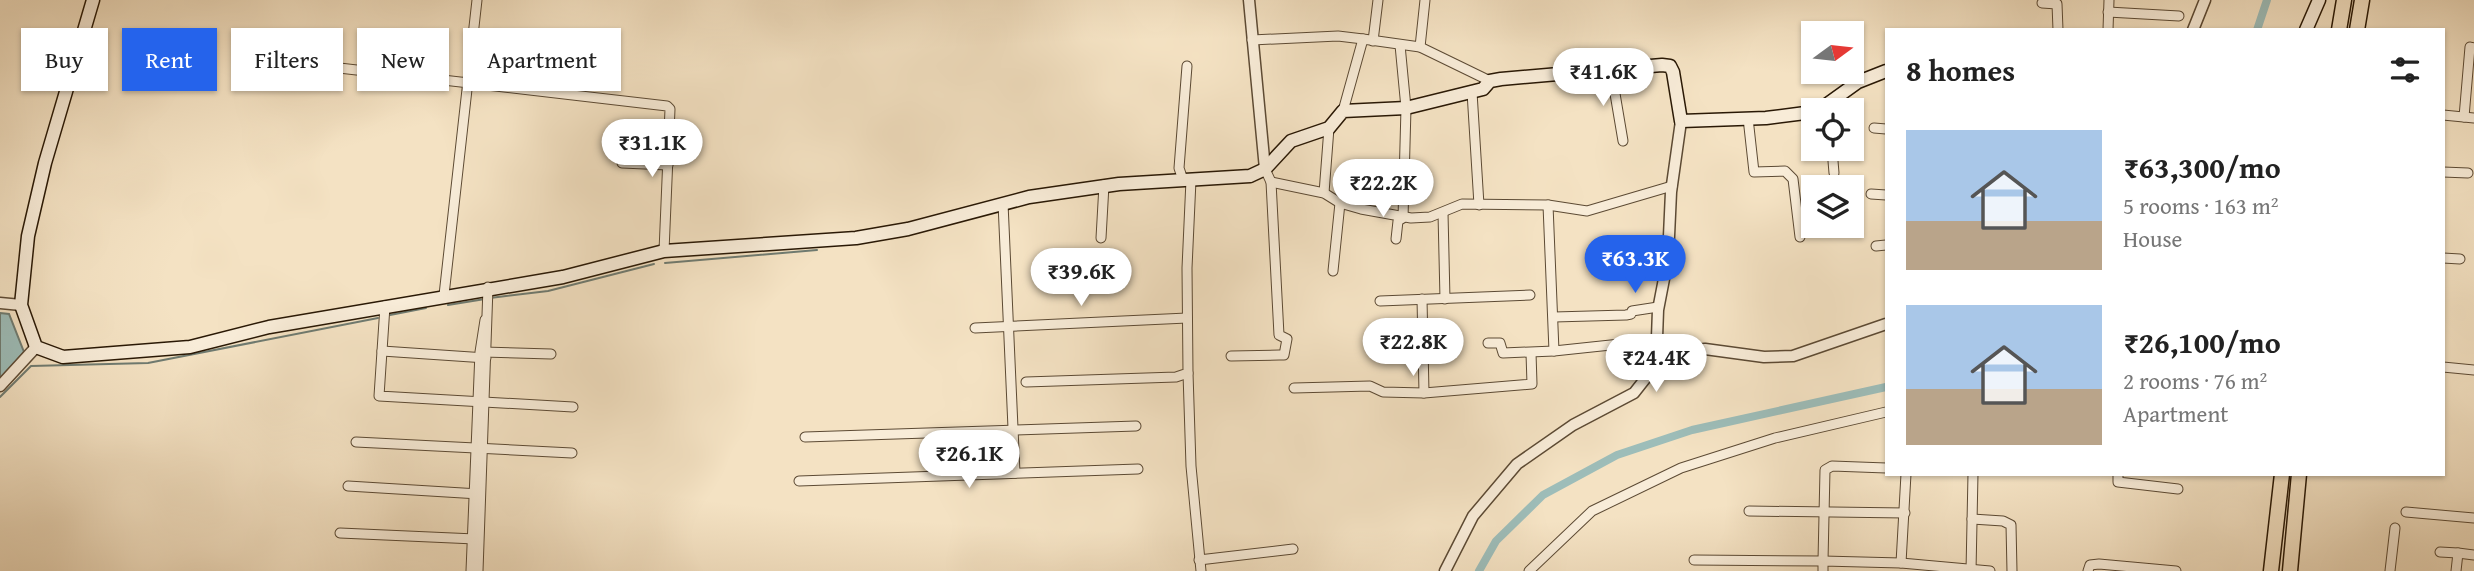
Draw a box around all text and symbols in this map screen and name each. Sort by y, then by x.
north arrow [1801,21,1864,84]
map controls [1801,21,1864,238]
chip: Buy [21,28,108,91]
chip: Rent [122,28,217,91]
chip: Filters [231,28,343,91]
chip: New [357,28,449,91]
chip: Apartment [463,28,621,91]
pin: ₹41.6K [1546,48,1660,108]
text: 8 homes [1906,48,2015,92]
icon: filters [2386,51,2424,89]
text: ₹41.6K [1569,54,1637,87]
button: locate [1801,98,1864,161]
pin: ₹31.1K [595,120,709,179]
text: ₹31.1K [618,125,686,158]
text: ₹63,300/mo [2123,145,2281,189]
icon: home [1962,158,2046,242]
pin: ₹22.2K [1326,160,1440,219]
text: ₹22.2K [1349,165,1417,198]
button: layers [1801,175,1864,238]
text: 5 rooms · 163 m² [2123,189,2278,222]
text: House [2123,222,2182,255]
pin: ₹63.3K [1578,236,1692,295]
text: ₹63.3K [1601,241,1669,274]
pin: ₹39.6K [1024,248,1138,308]
text: ₹39.6K [1047,254,1115,287]
pin: ₹22.8K [1356,318,1470,378]
text: ₹26,100/mo [2123,320,2281,364]
text: ₹22.8K [1379,324,1447,357]
icon: home [1962,333,2046,417]
pin: ₹24.4K [1599,334,1713,394]
text: ₹24.4K [1622,340,1690,373]
text: 2 rooms · 76 m² [2123,364,2267,397]
text: Apartment [2123,397,2228,430]
pin: ₹26.1K [912,430,1026,490]
text: ₹26.1K [935,436,1003,469]

